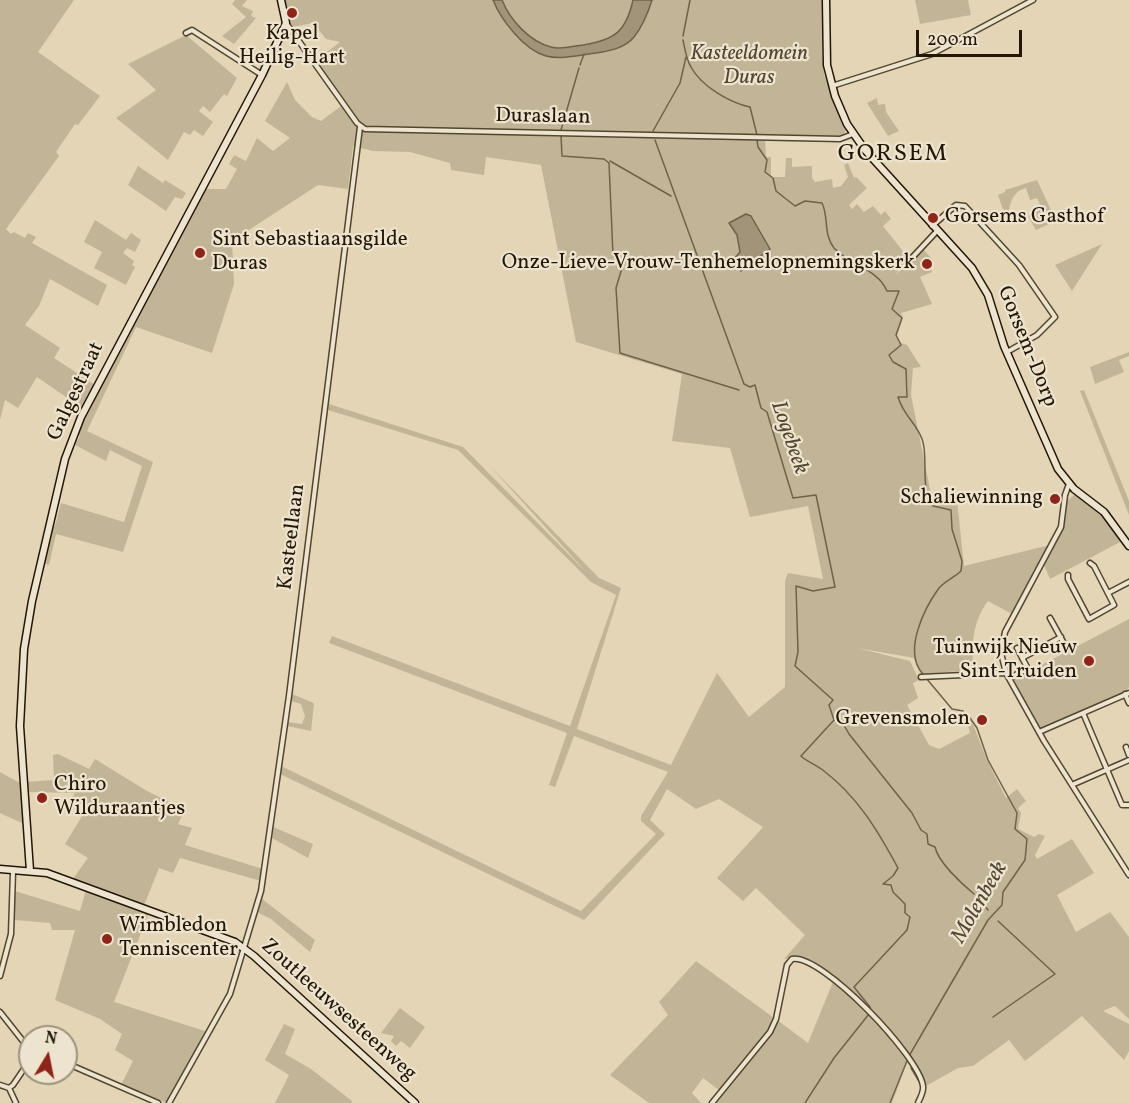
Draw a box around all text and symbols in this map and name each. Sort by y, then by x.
marker: Kapel Heilig-Hart [285,6,299,20]
scale bar [919,18,1026,56]
place label: Kapel Heilig-Hart [239,22,345,72]
text: 200 m [927,28,978,53]
park label: Kasteeldomein Duras [690,42,808,92]
street label: Duraslaan [495,105,591,131]
district label: GORSEM [838,142,948,170]
place label: Gorsems Gasthof [945,205,1104,231]
marker: Gorsems Gasthof [926,211,940,225]
place label: Sint Sebastiaansgilde Duras [212,228,408,278]
marker: Sint Sebastiaansgilde Duras [193,246,207,260]
place label: Onze-Lieve-Vrouw-Tenhemelopnemingskerk [502,251,915,277]
marker: Onze-Lieve-Vrouw-Tenhemelopnemingskerk [920,257,934,271]
street label: Gorsem-Dorp [990,283,1062,411]
street label: Galgestraat [43,339,111,445]
water label: Logebeek [763,398,813,478]
street label: Kasteellaan [274,482,312,592]
place label: Schaliewinning [900,486,1043,512]
marker: Schaliewinning [1048,492,1062,506]
place label: Tuinwijk Nieuw Sint-Truiden [933,636,1077,686]
marker: Tuinwijk Nieuw Sint-Truiden [1082,654,1096,668]
place label: Grevensmolen [835,707,970,733]
marker: Grevensmolen [975,713,989,727]
place label: Chiro Wilduraantjes [54,773,185,823]
marker: Chiro Wilduraantjes [35,791,49,805]
water label: Molenbeek [947,857,1015,949]
place label: Wimbledon Tenniscenter [119,914,238,964]
marker: Wimbledon Tenniscenter [100,932,114,946]
street label: Zoutleeuwsesteenweg [255,934,421,1088]
north arrow [18,1025,78,1085]
text: N [43,1027,58,1051]

